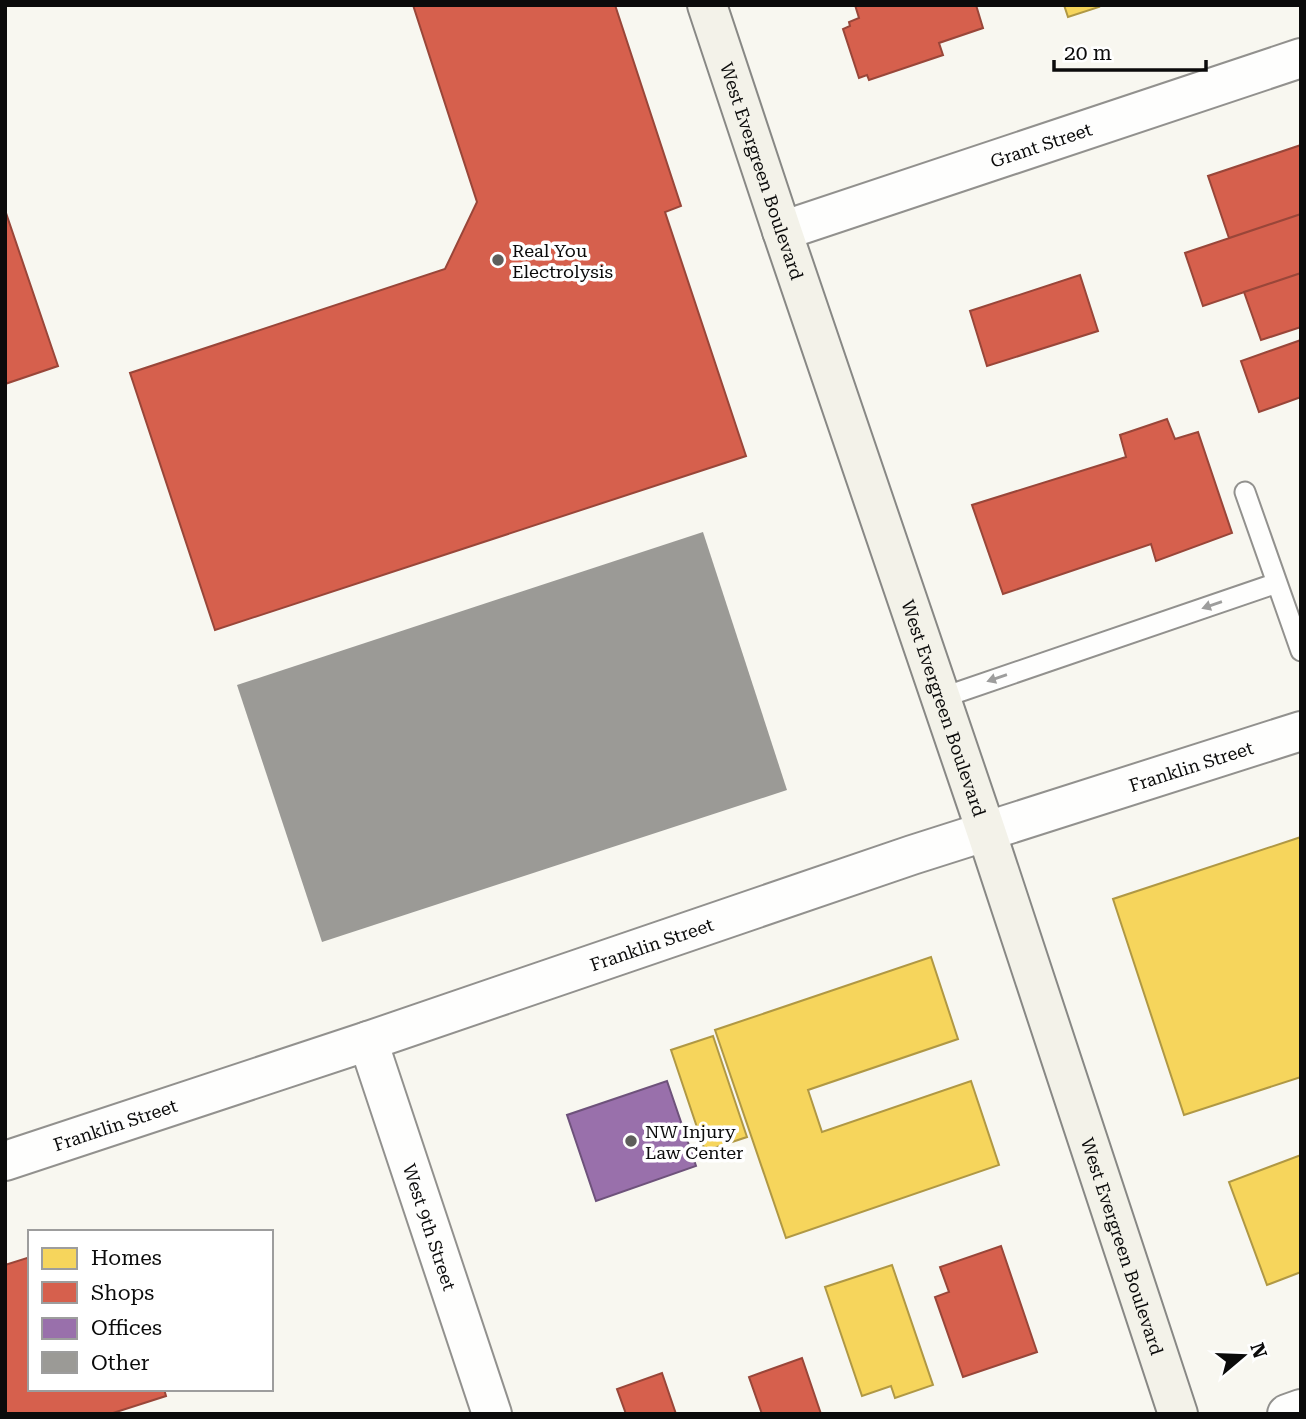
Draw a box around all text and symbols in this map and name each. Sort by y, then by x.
scale bar [1054,28,1206,72]
text: 20 m [1064,41,1112,65]
street label: West Evergreen Boulevard [716,60,808,283]
street label: Grant Street [988,118,1095,171]
place label: Real You Electrolysis [512,240,613,282]
marker: Real You Electrolysis [490,252,506,268]
street label: West Evergreen Boulevard [898,597,991,820]
one-way arrow [1202,600,1223,611]
one-way arrow [986,673,1007,684]
street label: Franklin Street [1126,736,1256,796]
street label: Franklin Street [587,913,716,975]
street label: Franklin Street [51,1094,180,1155]
place label: NW Injury Law Center [645,1121,743,1163]
marker: NW Injury Law Center [623,1133,639,1149]
street label: West Evergreen Boulevard [1077,1135,1168,1358]
street label: West 9th Street [399,1161,461,1293]
legend [28,1230,273,1391]
text: Homes [91,1246,162,1270]
text: Shops [91,1281,154,1305]
text: Offices [91,1316,162,1340]
north arrow [1208,1321,1278,1391]
text: N [1245,1340,1272,1362]
text: Other [91,1351,150,1375]

